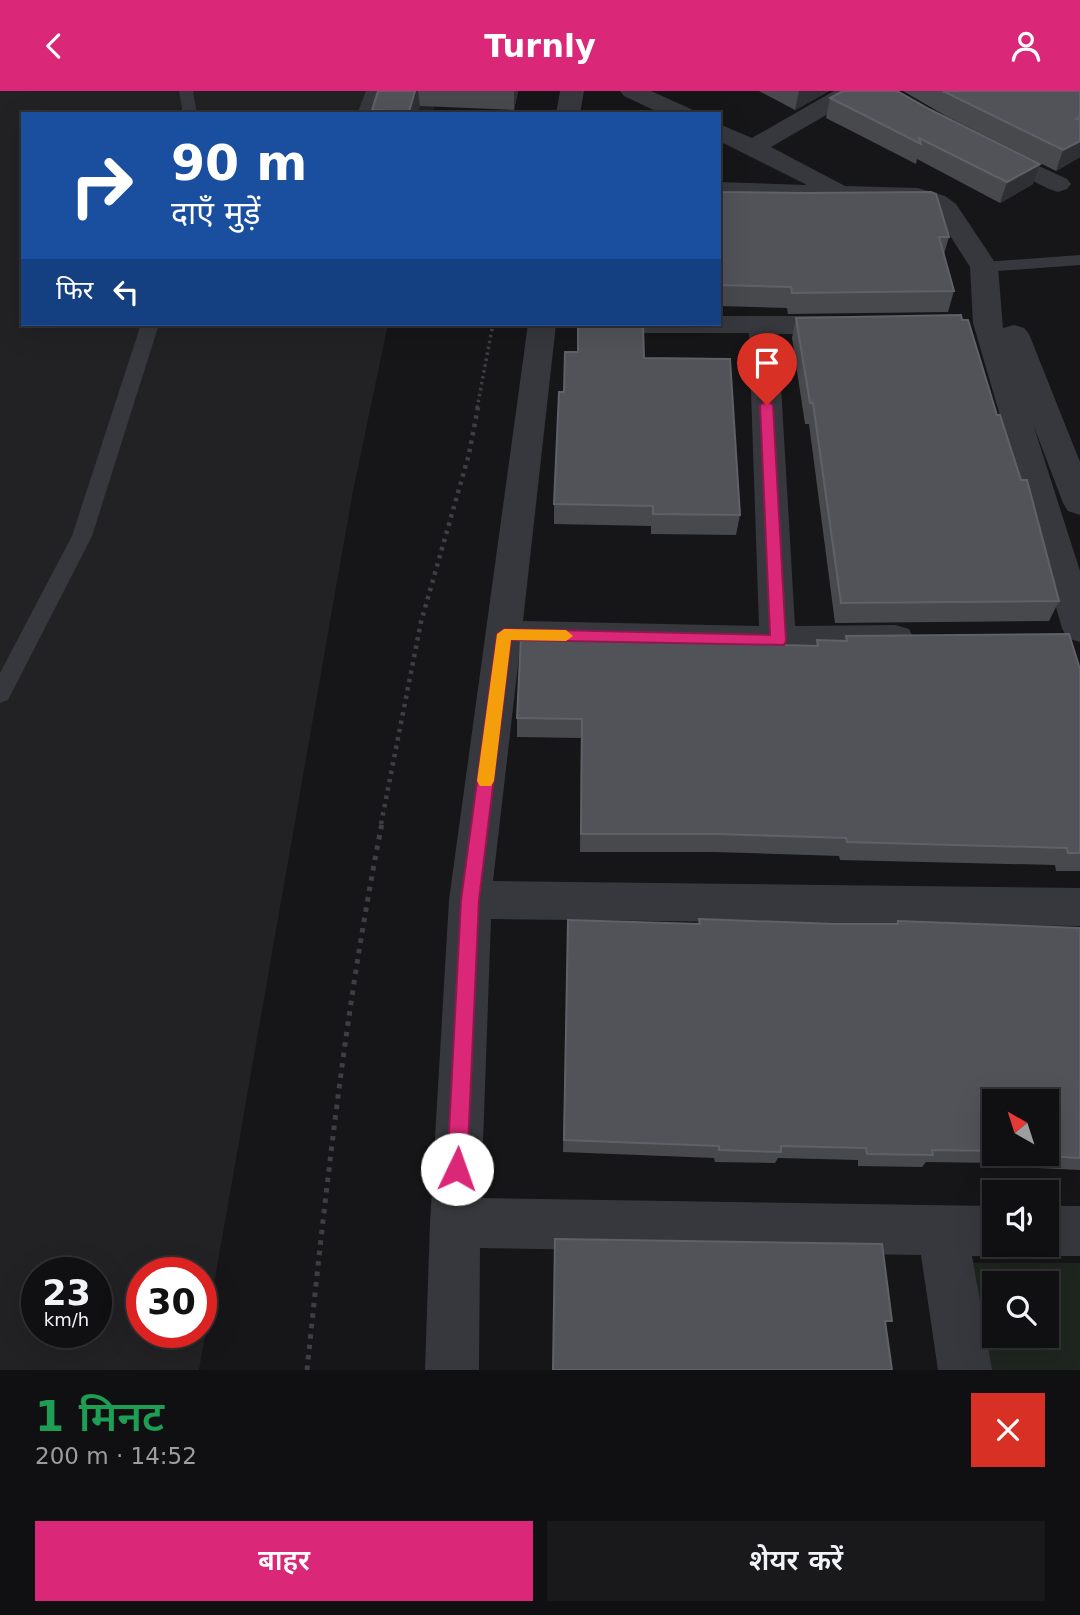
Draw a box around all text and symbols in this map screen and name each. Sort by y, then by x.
icon: back [35,27,73,65]
text: Turnly [484,27,596,65]
icon: person [1007,27,1045,65]
text: 90 m [171,135,307,192]
icon: right [56,140,147,231]
text: दाएँ मुड़ें [171,194,260,232]
icon: left [107,273,145,311]
text: फिर [56,275,93,305]
pin [737,333,797,405]
icon: arrive [748,344,786,382]
north arrow [982,1089,1059,1165]
map controls [982,1089,1059,1348]
position arrow [420,1132,494,1206]
button: sound [982,1180,1059,1257]
speed limit sign: 30 [126,1257,217,1348]
button: search [982,1271,1059,1348]
text: 23 [42,1273,91,1313]
text: km/h [44,1309,89,1330]
text: 1 मिनट [35,1392,164,1441]
button: close [971,1393,1045,1467]
text: 200 m · 14:52 [35,1443,197,1469]
button: बाहर [35,1521,533,1601]
button: शेयर करें [547,1521,1045,1601]

